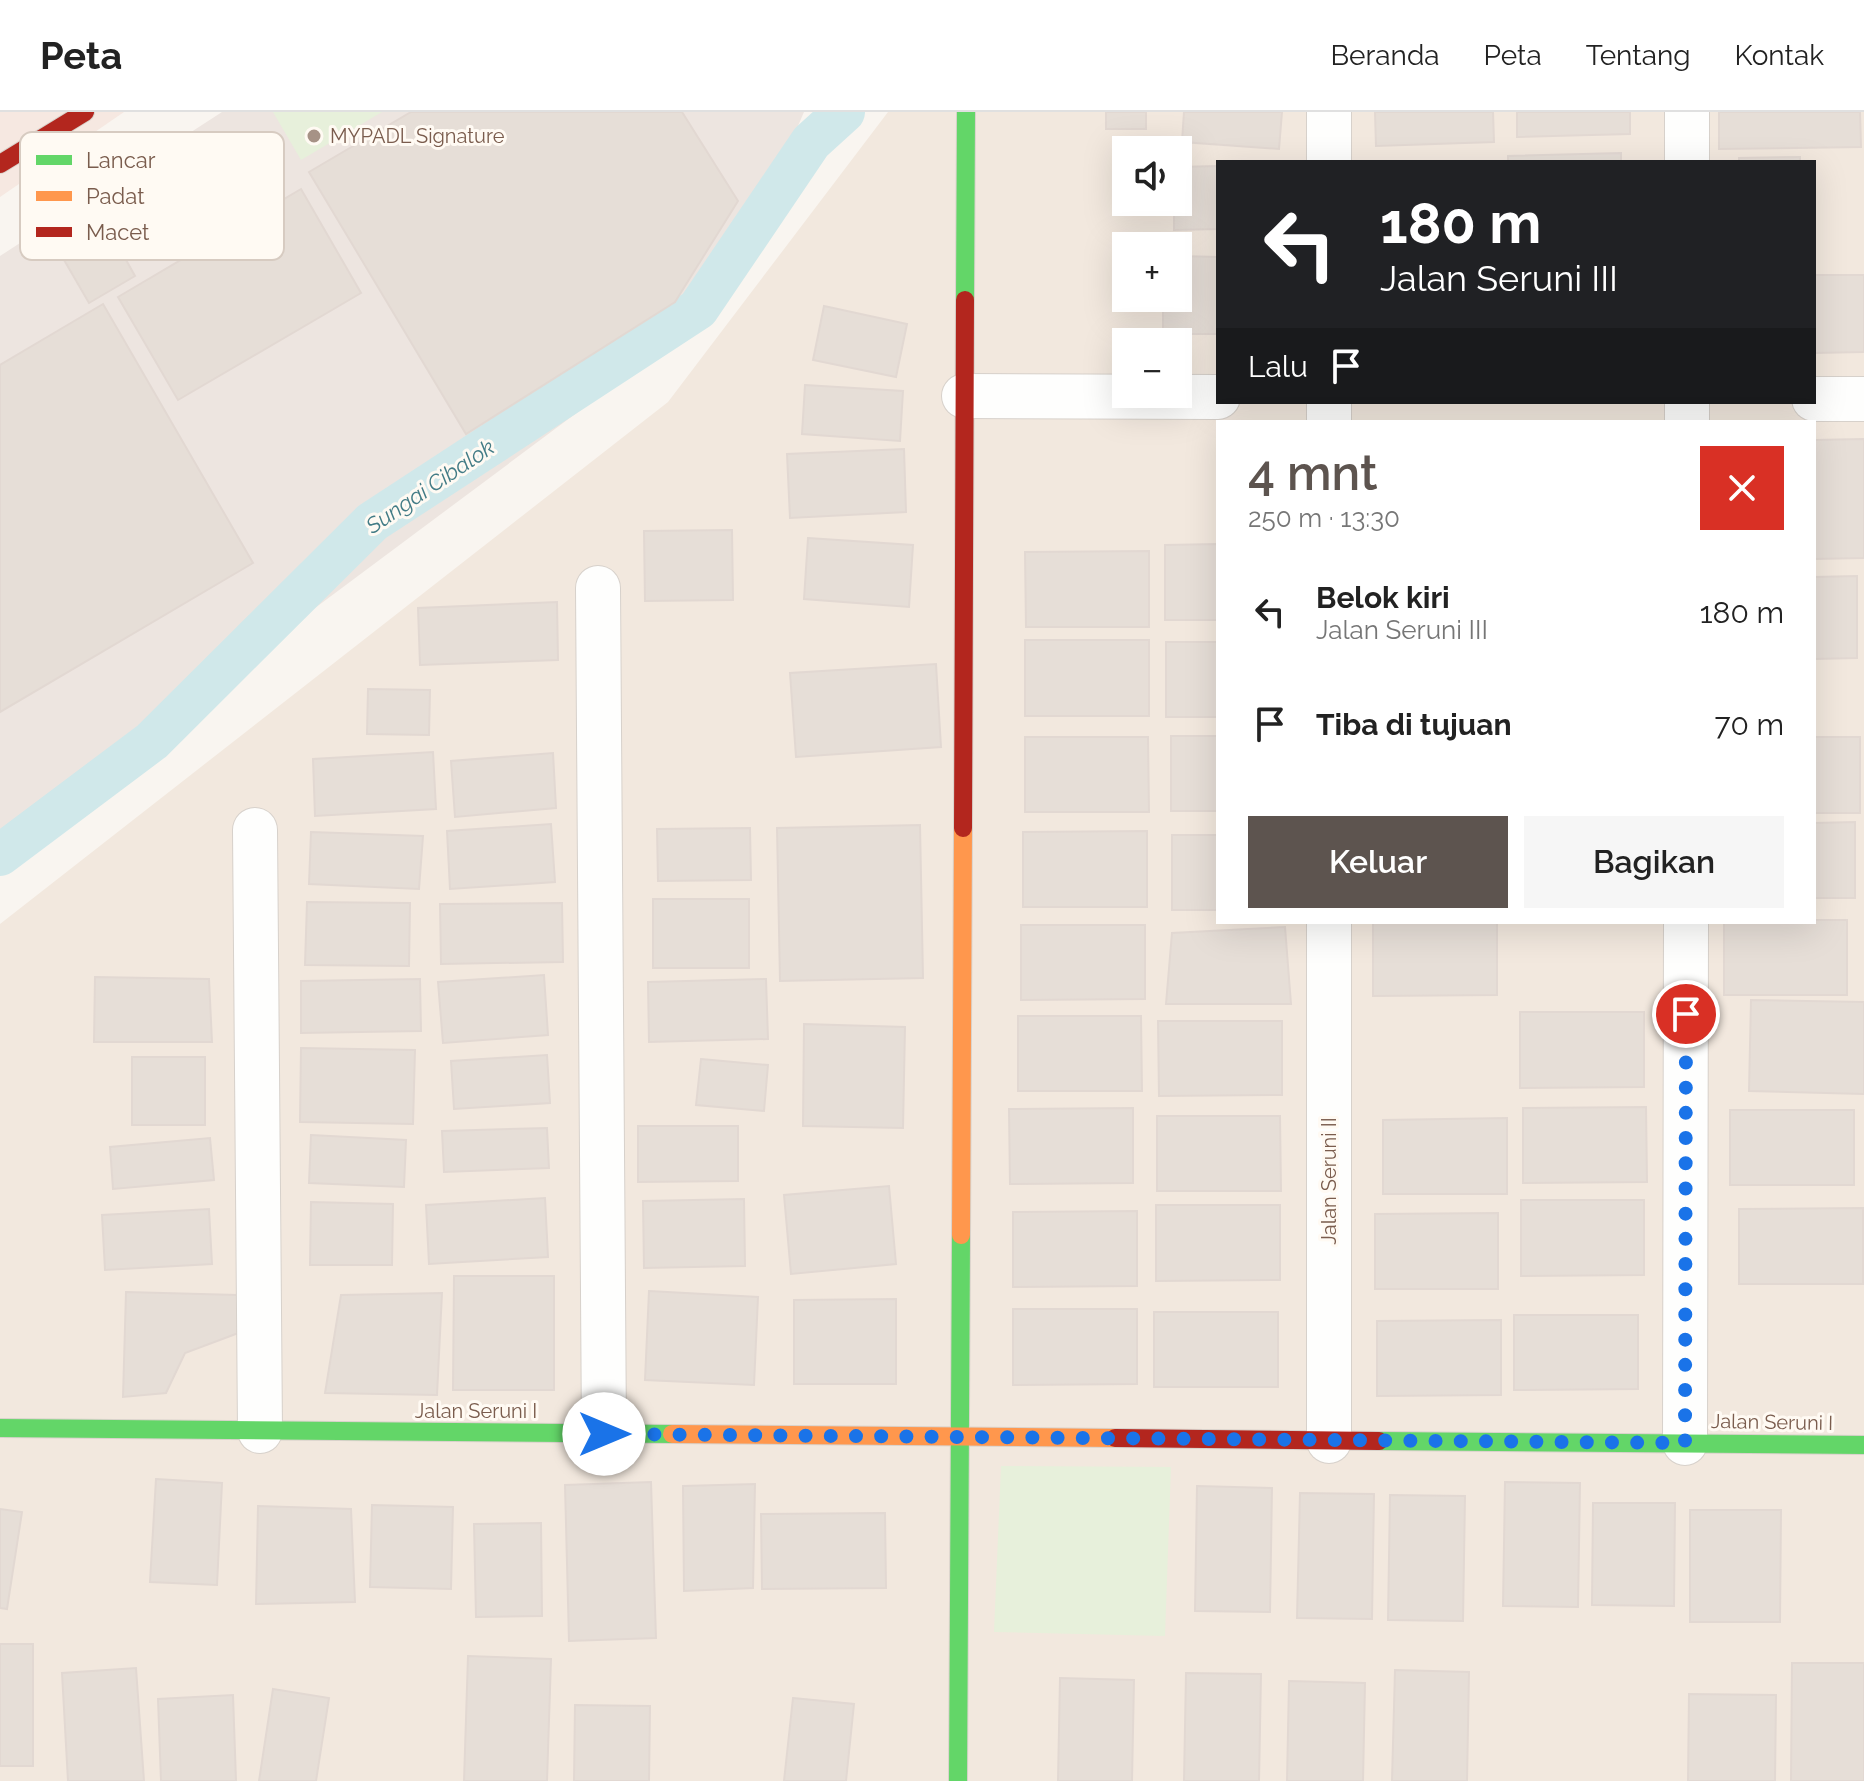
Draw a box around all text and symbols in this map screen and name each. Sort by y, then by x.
text: Peta [40,33,122,78]
text: Beranda [1330,39,1440,72]
text: Peta [1484,39,1542,72]
text: Tentang [1586,39,1691,72]
text: Kontak [1735,39,1824,72]
place label: MYPADL Signature [330,124,505,148]
marker: MYPADL Signature [305,127,323,145]
legend [20,132,284,260]
map controls [1112,136,1192,408]
button: sound [1112,136,1192,216]
text: Lancar [86,147,156,173]
text: Padat [86,183,145,209]
text: 180 m [1380,190,1541,256]
icon: left [1248,192,1352,296]
text: Macet [86,219,150,245]
button: + [1112,232,1192,312]
text: Jalan Seruni III [1380,257,1618,299]
button: − [1112,328,1192,408]
icon: arrive [1324,344,1368,388]
text: Lalu [1248,349,1308,384]
water label: Sungai Cibalok [360,433,499,539]
text: 4 mnt [1248,445,1378,501]
button: close [1700,446,1784,530]
text: 250 m · 13:30 [1248,503,1400,533]
text: Belok kiri [1316,580,1450,615]
icon: left [1248,590,1292,634]
text: 180 m [1700,595,1784,630]
text: Jalan Seruni III [1316,615,1488,645]
icon: arrive [1248,702,1292,746]
text: Tiba di tujuan [1316,707,1512,742]
text: 70 m [1714,707,1784,742]
button: Keluar [1248,816,1508,908]
button: Bagikan [1524,816,1784,908]
pin [1652,980,1720,1048]
icon: arrive [1664,992,1708,1036]
street label: Jalan Seruni II [1317,1117,1341,1245]
position arrow [562,1392,646,1476]
street label: Jalan Seruni I [415,1399,537,1423]
street label: Jalan Seruni I [1711,1409,1833,1435]

